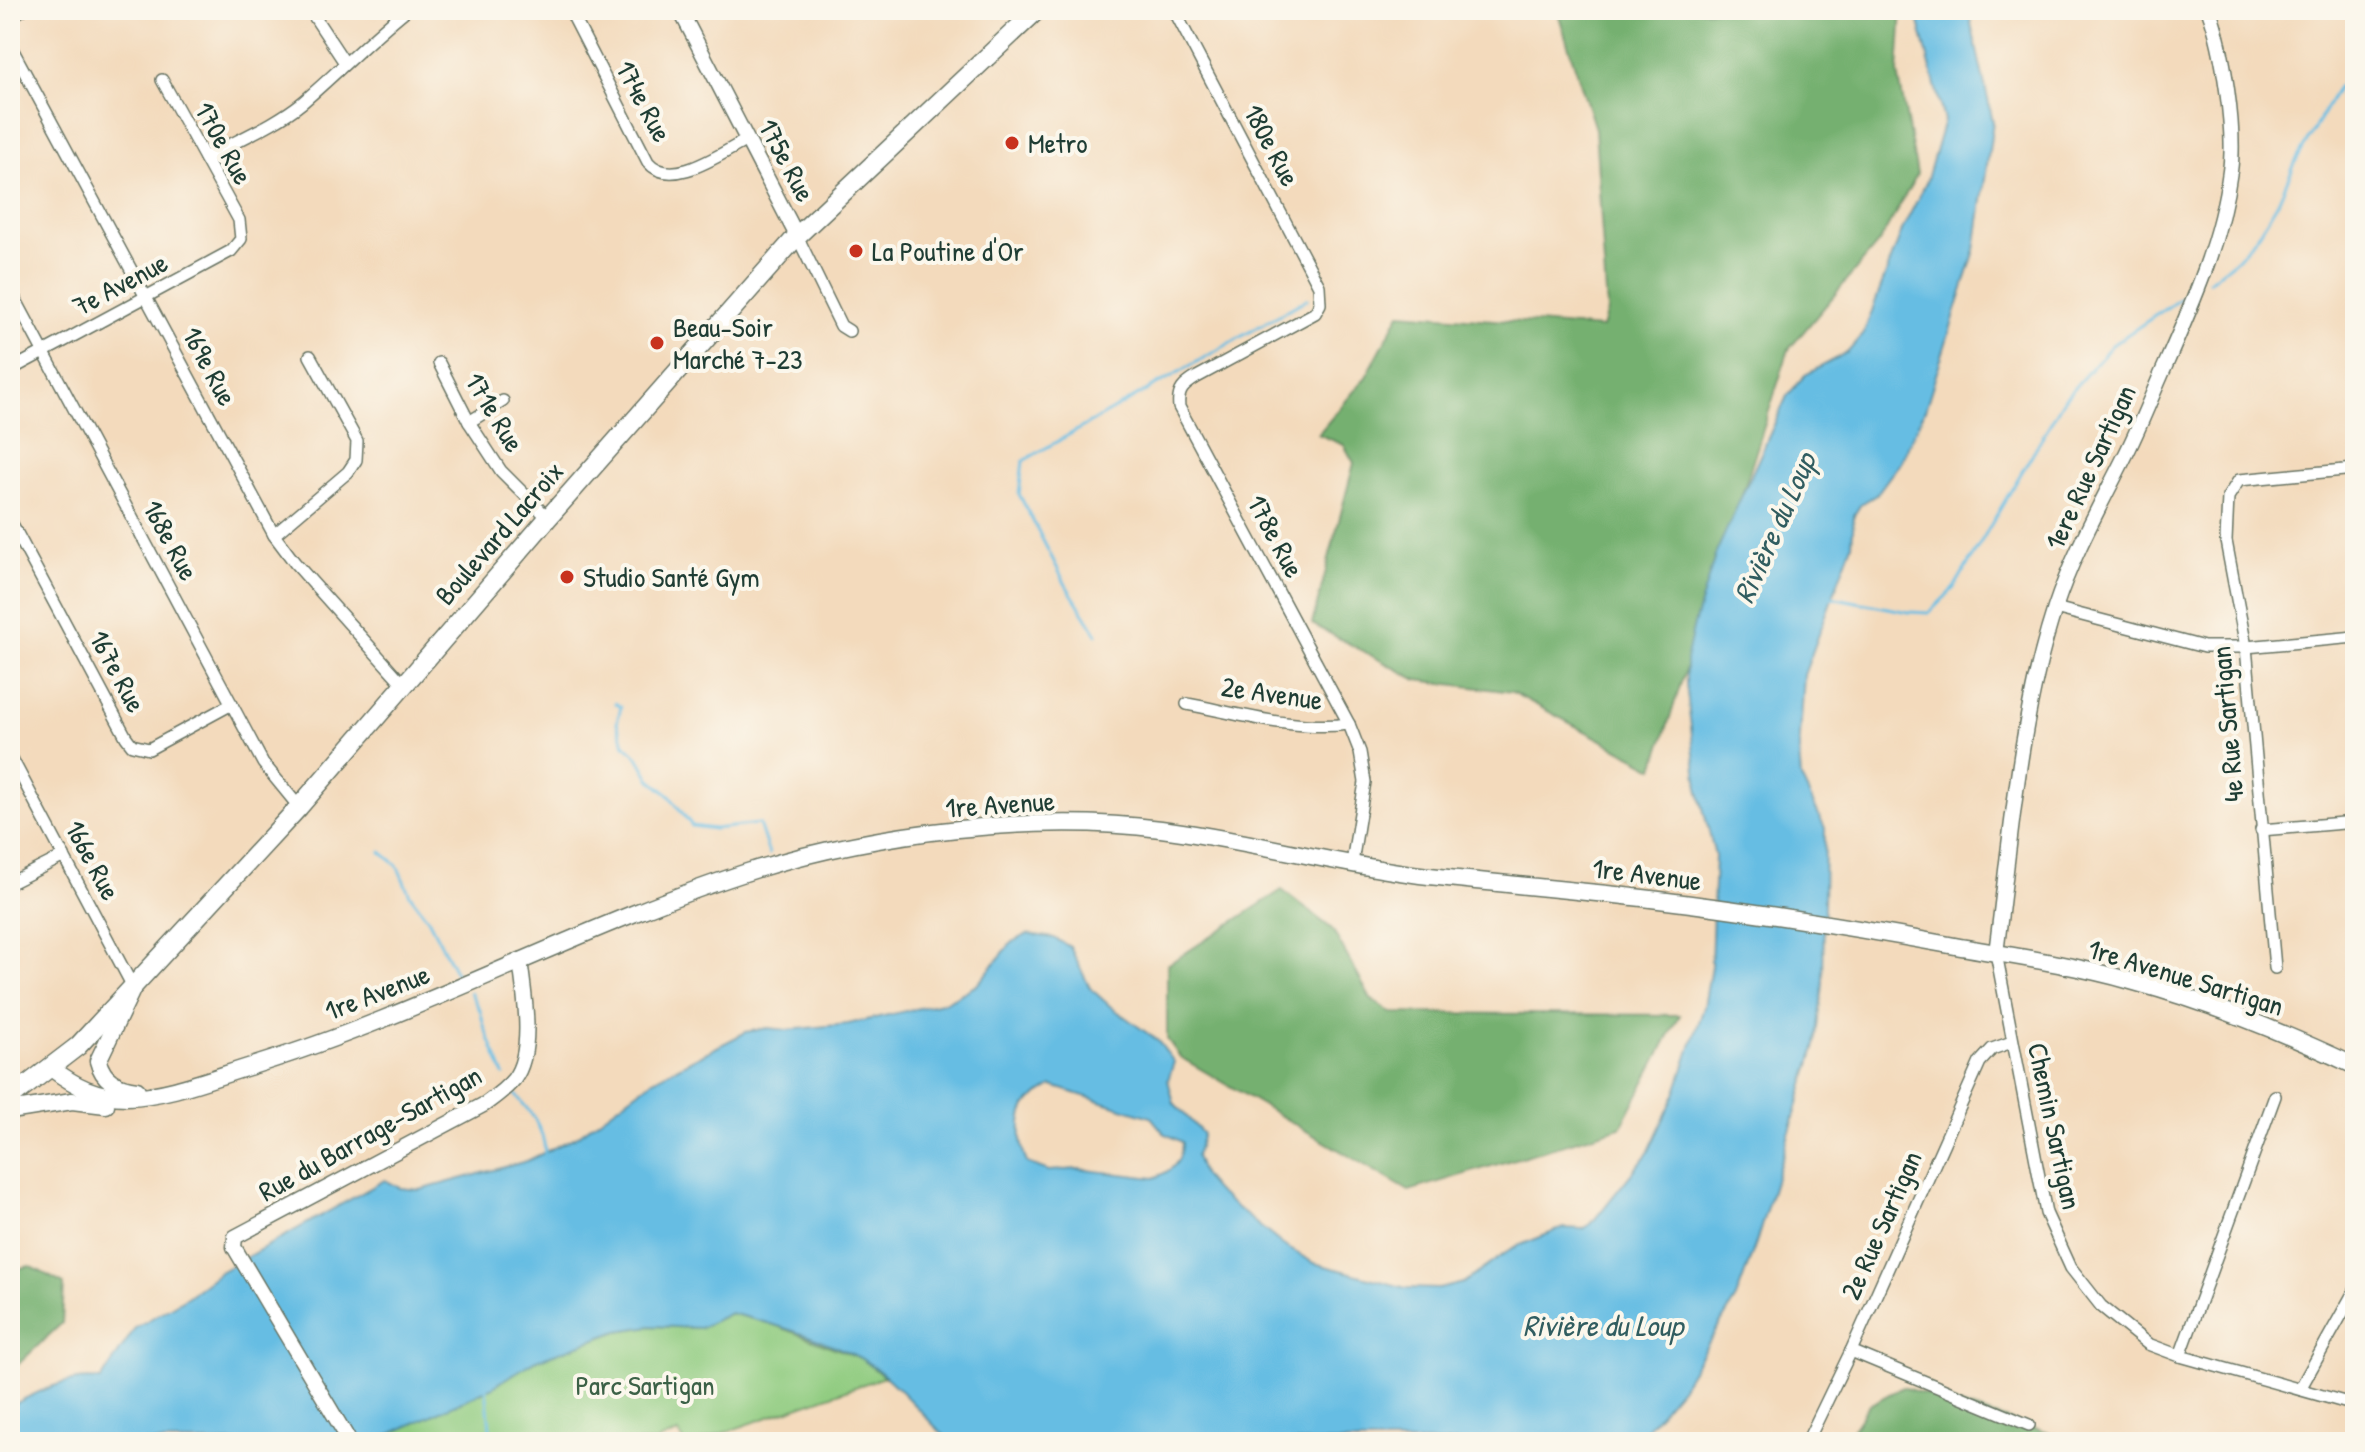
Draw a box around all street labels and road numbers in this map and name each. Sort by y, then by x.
street label: 174e Rue [607,54,681,148]
street label: 170e Rue [186,95,262,191]
street label: 180e Rue [1235,97,1309,193]
street label: 175e Rue [749,112,825,208]
street label: 7e Avenue [66,243,174,325]
street label: 169e Rue [173,320,247,412]
street label: 171e Rue [456,365,534,459]
street label: 1ere Rue Sartigan [2035,378,2145,556]
street label: Boulevard Lacroix [426,453,572,613]
street label: 178e Rue [1238,488,1314,584]
street label: 168e Rue [134,493,208,587]
street label: 167e Rue [81,623,155,719]
street label: 4e Rue Sartigan [2201,645,2253,803]
street label: 2e Avenue [1219,667,1325,719]
street label: 1re Avenue [944,781,1056,827]
street label: 166e Rue [56,813,130,907]
street label: 1re Avenue [1590,848,1704,900]
street label: 1re Avenue Sartigan [2084,929,2288,1025]
street label: 1re Avenue [319,955,435,1029]
street label: Chemin Sartigan [2019,1039,2091,1213]
street label: Rue du Barrage-Sartigan [252,1056,488,1210]
street label: 2e Rue Sartigan [1831,1145,1931,1305]

